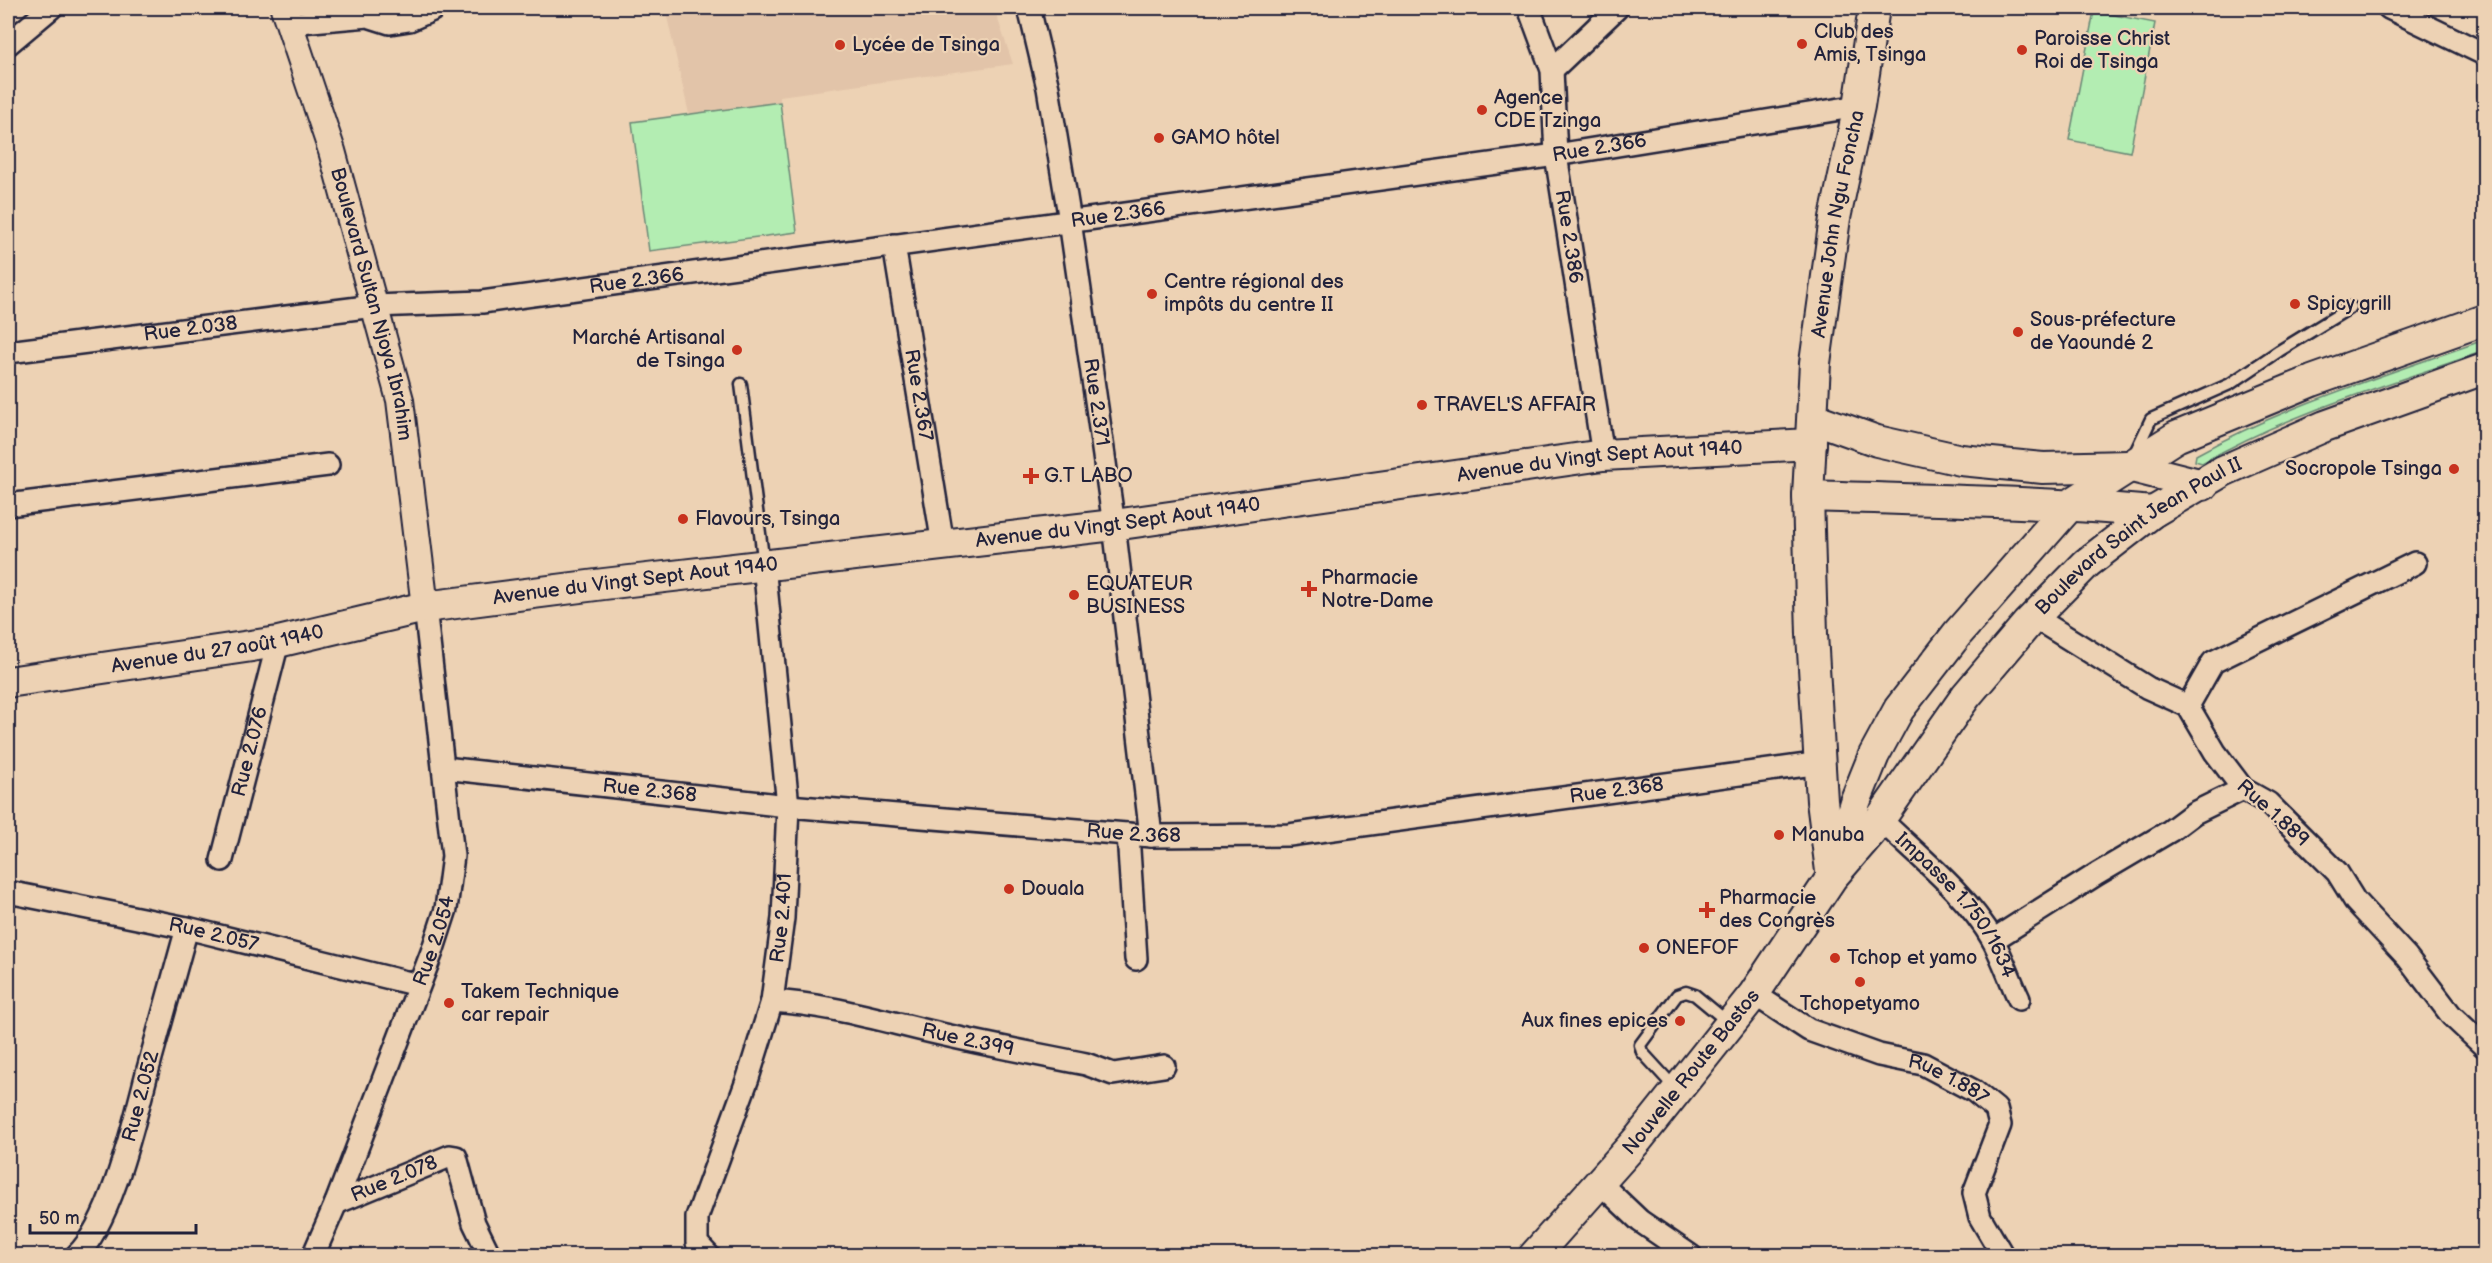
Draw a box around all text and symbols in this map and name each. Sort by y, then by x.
place label: Club des Amis, Tsinga [1814,20,1926,67]
place label: Paroisse Christ Roi de Tsinga [2034,27,2170,74]
place label: Lycée de Tsinga [852,33,1000,57]
marker: Club des Amis, Tsinga [1795,37,1809,51]
marker: Lycée de Tsinga [833,38,847,52]
marker: Paroisse Christ Roi de Tsinga [2015,43,2029,57]
place label: Agence CDE Tzinga [1494,86,1601,133]
marker: Agence CDE Tzinga [1475,103,1489,117]
street label: Avenue John Ngu Foncha [1807,108,1870,339]
place label: GAMO hôtel [1171,126,1280,150]
street label: Rue 2.366 [1551,129,1648,167]
marker: GAMO hôtel [1152,131,1166,145]
street label: Boulevard Sultan Njoya Ibrahim [325,165,417,442]
street label: Rue 2.386 [1550,188,1588,285]
street label: Rue 2.366 [1069,197,1167,233]
street label: Rue 2.366 [588,262,685,299]
place label: Centre régional des impôts du centre II [1164,270,1344,317]
marker: Centre régional des impôts du centre II [1145,287,1159,301]
place label: Spicy grill [2307,292,2391,316]
marker: Spicy grill [2288,297,2302,311]
place label: Sous-préfecture de Yaoundé 2 [2030,308,2176,355]
street label: Rue 2.038 [142,311,239,347]
marker: Sous-préfecture de Yaoundé 2 [2011,325,2025,339]
place label: Marché Artisanal de Tsinga [572,326,725,373]
marker: Marché Artisanal de Tsinga [730,343,744,357]
street label: Rue 2.367 [899,347,938,443]
street label: Rue 2.371 [1078,357,1114,447]
place label: TRAVEL'S AFFAIR [1434,393,1596,417]
marker: TRAVEL'S AFFAIR [1415,398,1429,412]
street label: Avenue du Vingt Sept Aout 1940 [1455,436,1743,488]
street label: Boulevard Saint Jean Paul II [2030,452,2246,620]
place label: Socropole Tsinga [2285,457,2442,481]
marker: Socropole Tsinga [2447,462,2461,476]
place label: G.T LABO [1044,464,1133,488]
marker: G.T LABO [1022,467,1040,485]
street label: Avenue du Vingt Sept Aout 1940 [974,492,1262,553]
place label: Flavours, Tsinga [695,507,840,531]
marker: Flavours, Tsinga [676,512,690,526]
street label: Avenue du Vingt Sept Aout 1940 [491,552,779,610]
place label: Pharmacie Notre-Dame [1321,566,1433,613]
place label: EQUATEUR BUSINESS [1086,572,1193,619]
marker: Pharmacie Notre-Dame [1302,582,1316,596]
marker: EQUATEUR BUSINESS [1067,588,1081,602]
street label: Avenue du 27 août 1940 [110,620,326,679]
street label: Rue 2.076 [227,704,273,799]
street label: Rue 2.368 [1568,772,1665,809]
street label: Rue 2.368 [601,774,698,808]
street label: Rue 1.889 [2232,774,2314,852]
street label: Rue 2.368 [1086,819,1181,848]
place label: Manuba [1791,823,1864,847]
marker: Manuba [1772,828,1786,842]
street label: Impasse 1.750/1634 [1890,828,2021,981]
street label: Rue 2.401 [765,873,797,964]
place label: Douala [1021,877,1085,901]
marker: Douala [1002,882,1016,896]
place label: Pharmacie des Congrès [1719,886,1835,933]
street label: Rue 2.054 [408,894,460,989]
marker: Pharmacie des Congrès [1700,903,1714,917]
street label: Rue 2.057 [167,913,261,957]
place label: ONEFOF [1656,936,1739,960]
marker: ONEFOF [1637,941,1651,955]
place label: Tchop et yamo [1847,946,1977,970]
marker: Tchop et yamo [1828,951,1842,965]
marker: Tchopetyamo [1853,975,1867,989]
place label: Takem Technique car repair [461,980,619,1027]
street label: Nouvelle Route Bastos [1617,984,1765,1160]
place label: Tchopetyamo [1800,992,1920,1016]
marker: Takem Technique car repair [442,996,456,1010]
place label: Aux fines epices [1521,1009,1668,1033]
marker: Aux fines epices [1673,1014,1687,1028]
street label: Rue 2.399 [919,1018,1016,1061]
street label: Rue 2.052 [117,1048,165,1145]
street label: Rue 1.887 [1906,1049,1993,1110]
street label: Rue 2.078 [347,1150,441,1208]
scale bar [30,1197,196,1235]
text: 50 m [39,1208,80,1229]

